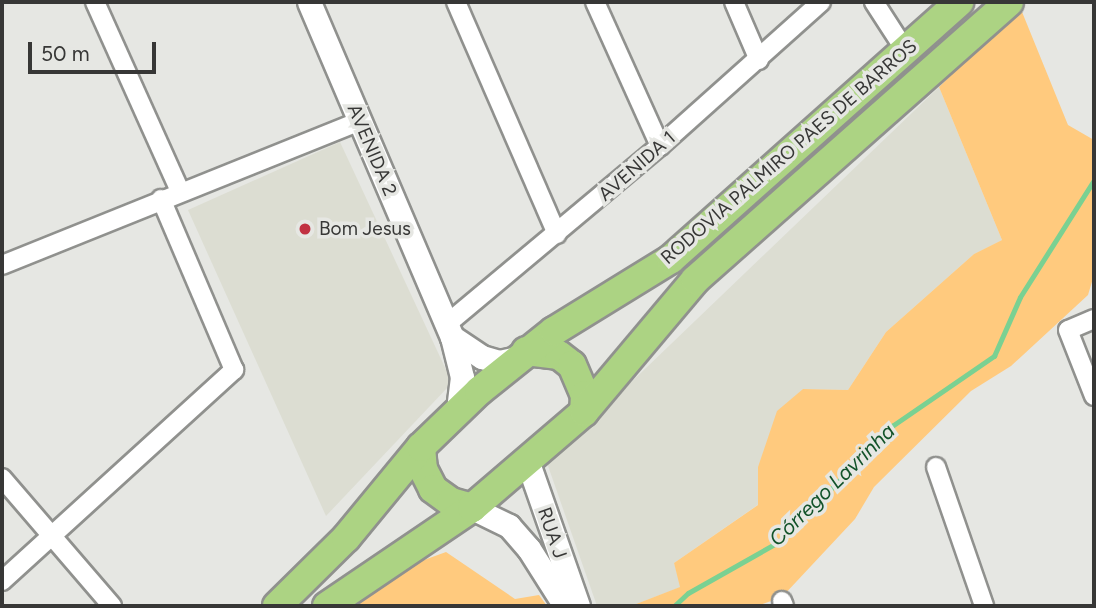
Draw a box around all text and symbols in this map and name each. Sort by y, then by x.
scale bar [32,28,159,72]
street label: RODOVIA PALMIRO PAES DE BARROS [656,35,922,269]
text: 50 m [41,41,90,66]
street label: AVENIDA 2 [342,101,402,199]
street label: AVENIDA 1 [594,126,680,206]
place label: Bom Jesus [319,218,411,240]
marker: Bom Jesus [297,221,313,237]
water label: Córrego Lavrinha [764,419,900,551]
street label: RUA J [533,504,571,562]

